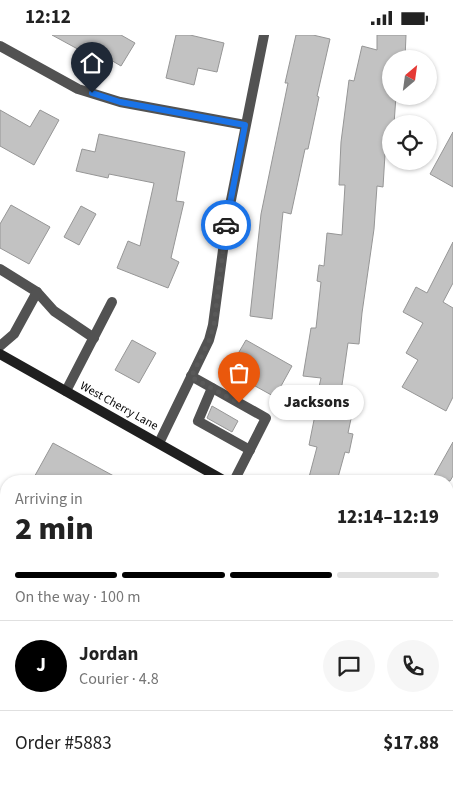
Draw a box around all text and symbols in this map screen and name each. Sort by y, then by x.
text: 12:12 [25,4,71,31]
pin [71,42,113,93]
icon: home [78,49,106,77]
north arrow [382,50,438,105]
map controls [382,50,437,170]
button: locate [382,115,437,170]
courier [201,200,251,250]
icon: car [212,211,240,239]
pin [218,352,260,403]
icon: bag [225,359,253,387]
street label: West Cherry Lane [77,377,161,435]
callout: Jacksons [269,385,364,421]
text: Jacksons [284,391,349,413]
text: Arriving in [15,488,83,510]
text: 12:14–12:19 [337,504,439,531]
text: 2 min [15,506,94,552]
text: On the way · 100 m [15,586,140,608]
button: chat [323,640,375,692]
button: phone [387,640,439,692]
text: Jordan [79,641,138,668]
text: J [36,652,46,679]
text: Courier · 4.8 [79,668,159,690]
text: Order #5883 [15,730,112,757]
text: $17.88 [383,730,439,757]

